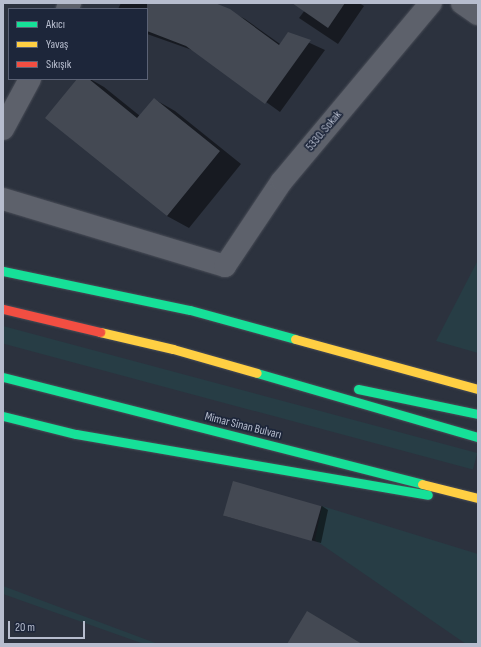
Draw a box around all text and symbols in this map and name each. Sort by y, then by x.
legend [8,8,148,80]
text: Akıcı [46,17,65,32]
text: Yavaş [46,37,68,52]
text: Sıkışık [46,57,71,72]
street label: 5330. Sokak [303,108,345,154]
street label: Mimar Sinan Bulvarı [203,410,283,442]
scale bar [10,613,87,639]
text: 20 m [15,620,35,635]

